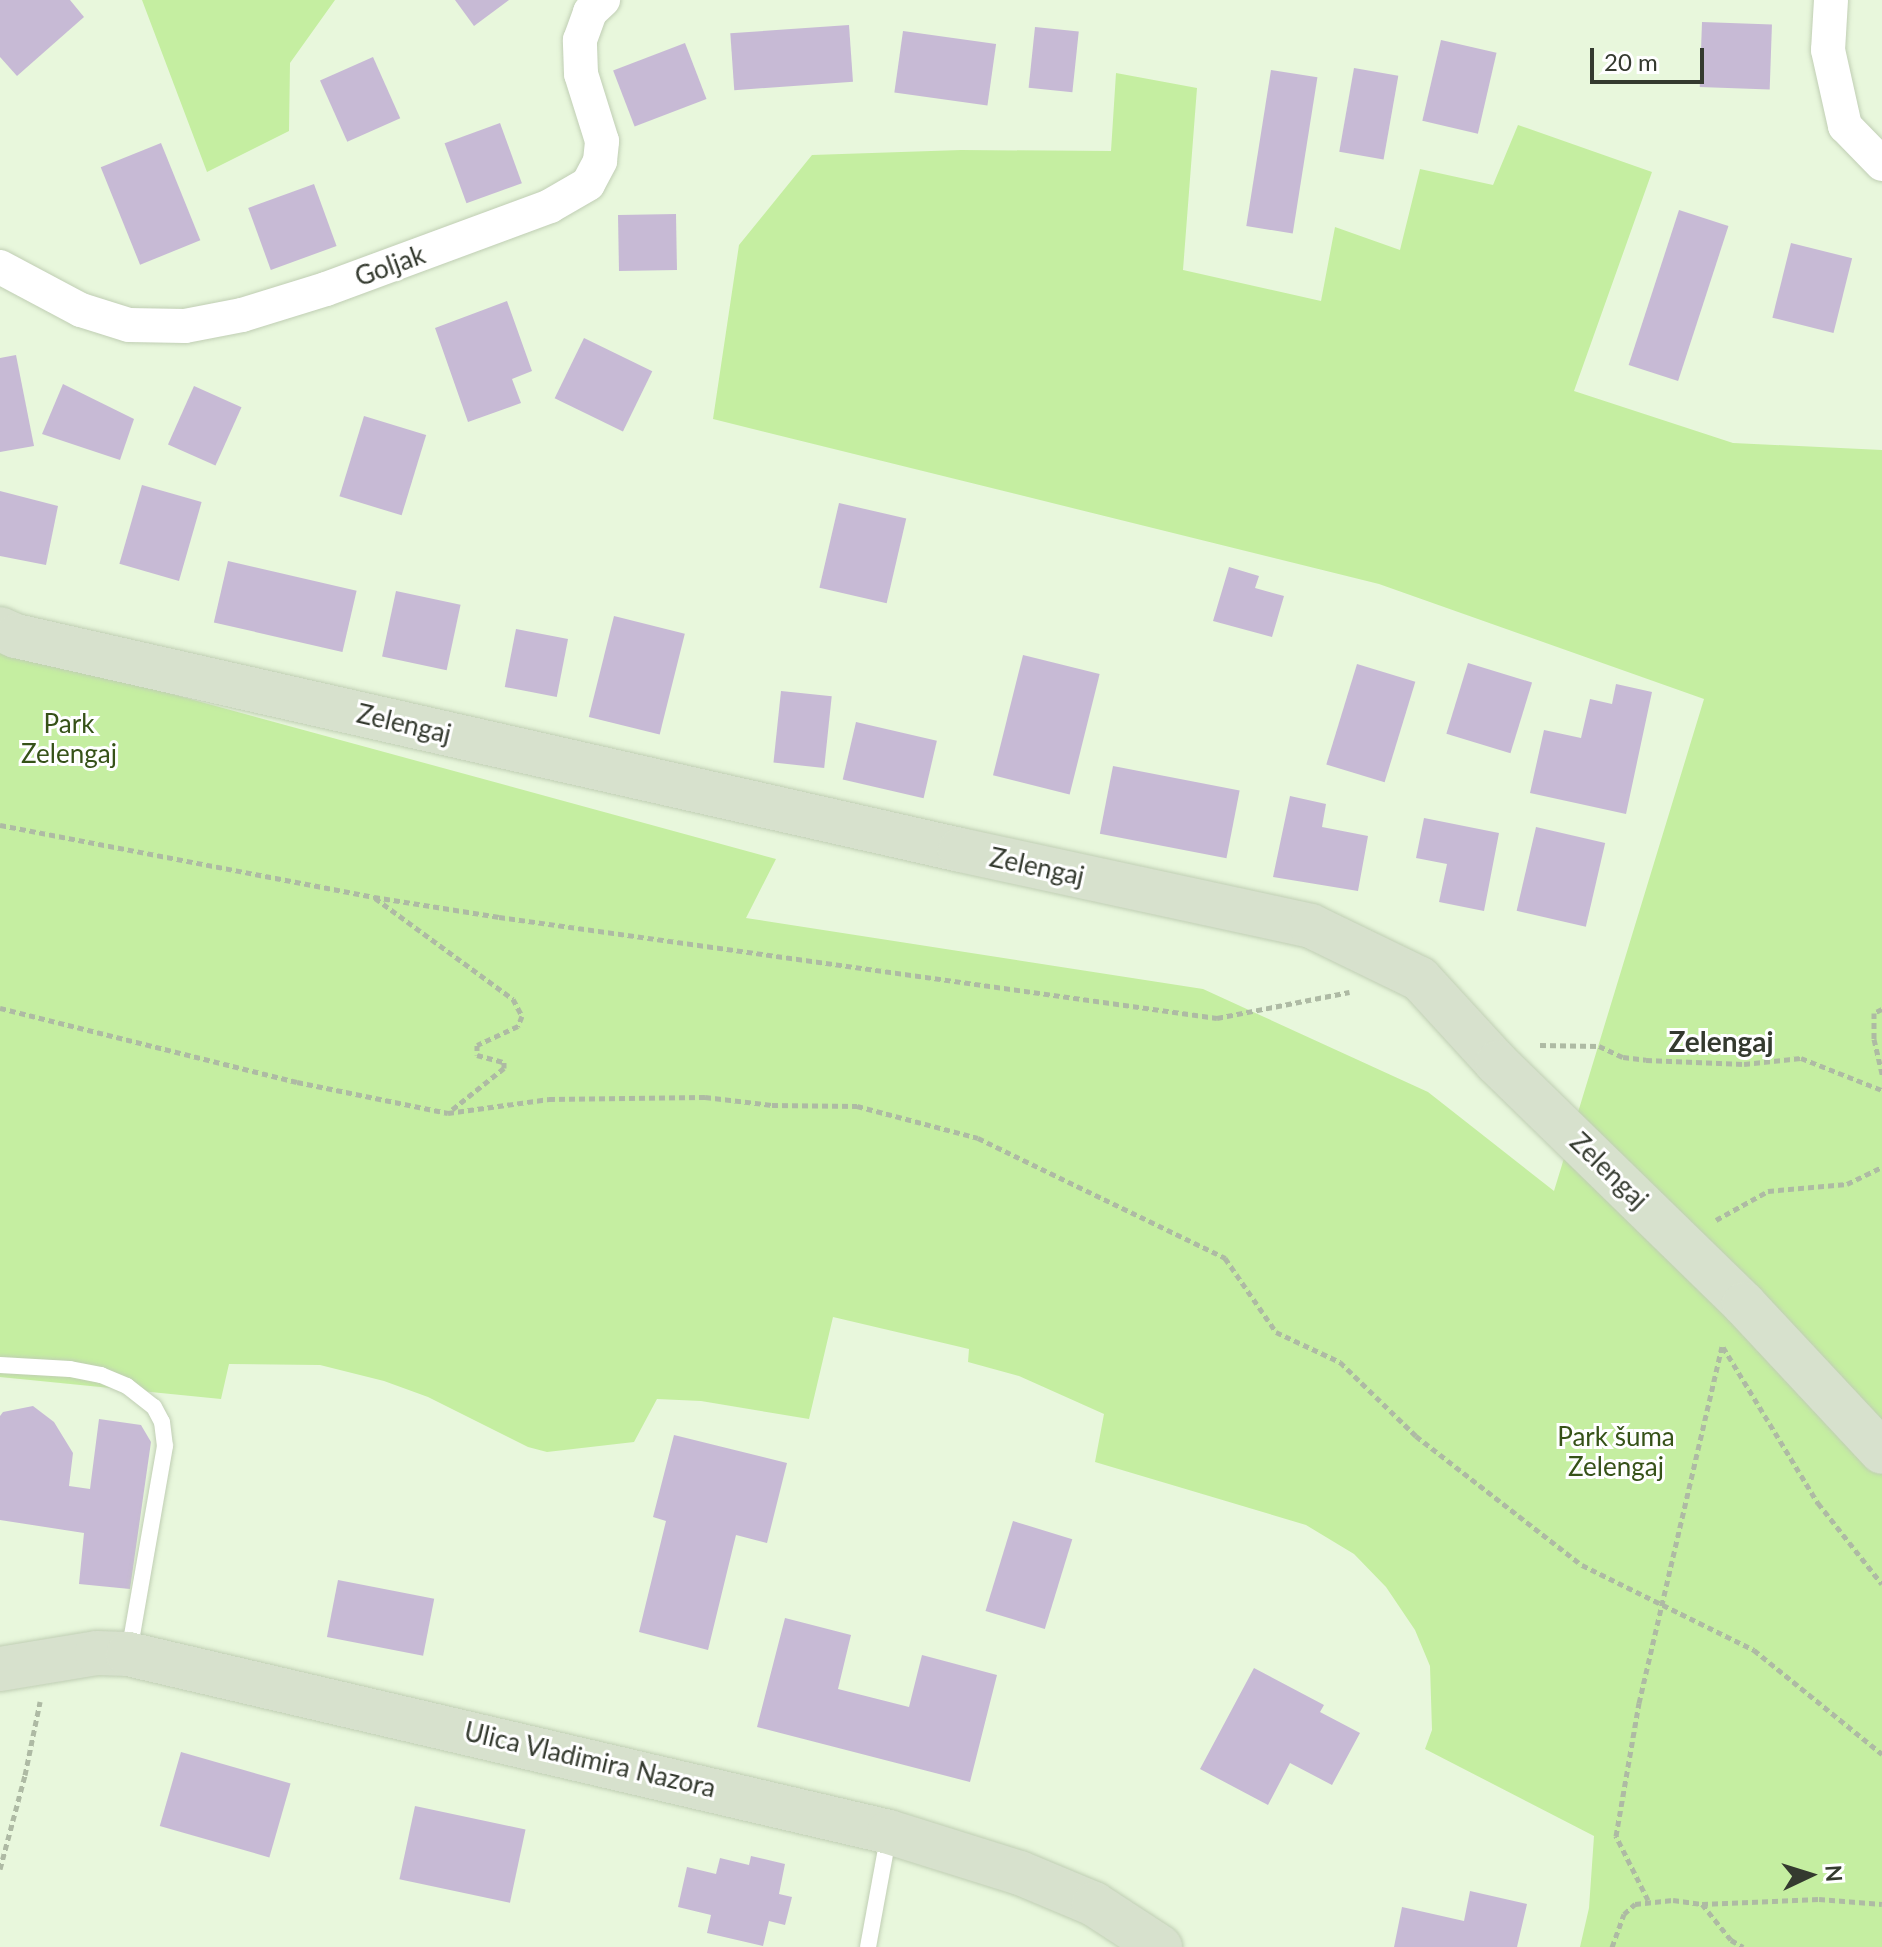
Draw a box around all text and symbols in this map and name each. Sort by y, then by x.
scale bar [1594,32,1708,82]
text: 20 m [1604,47,1658,76]
street label: Goljak [351,239,429,293]
street label: Zelengaj [354,698,454,750]
park label: Park Zelengaj [21,708,117,770]
street label: Zelengaj [987,842,1087,892]
district label: Zelengaj [1668,1024,1774,1058]
street label: Zelengaj [1564,1127,1654,1215]
park label: Park šuma Zelengaj [1557,1421,1675,1482]
street label: Ulica Vladimira Nazora [461,1716,719,1804]
north arrow [1770,1835,1850,1915]
text: N [1820,1864,1848,1883]

